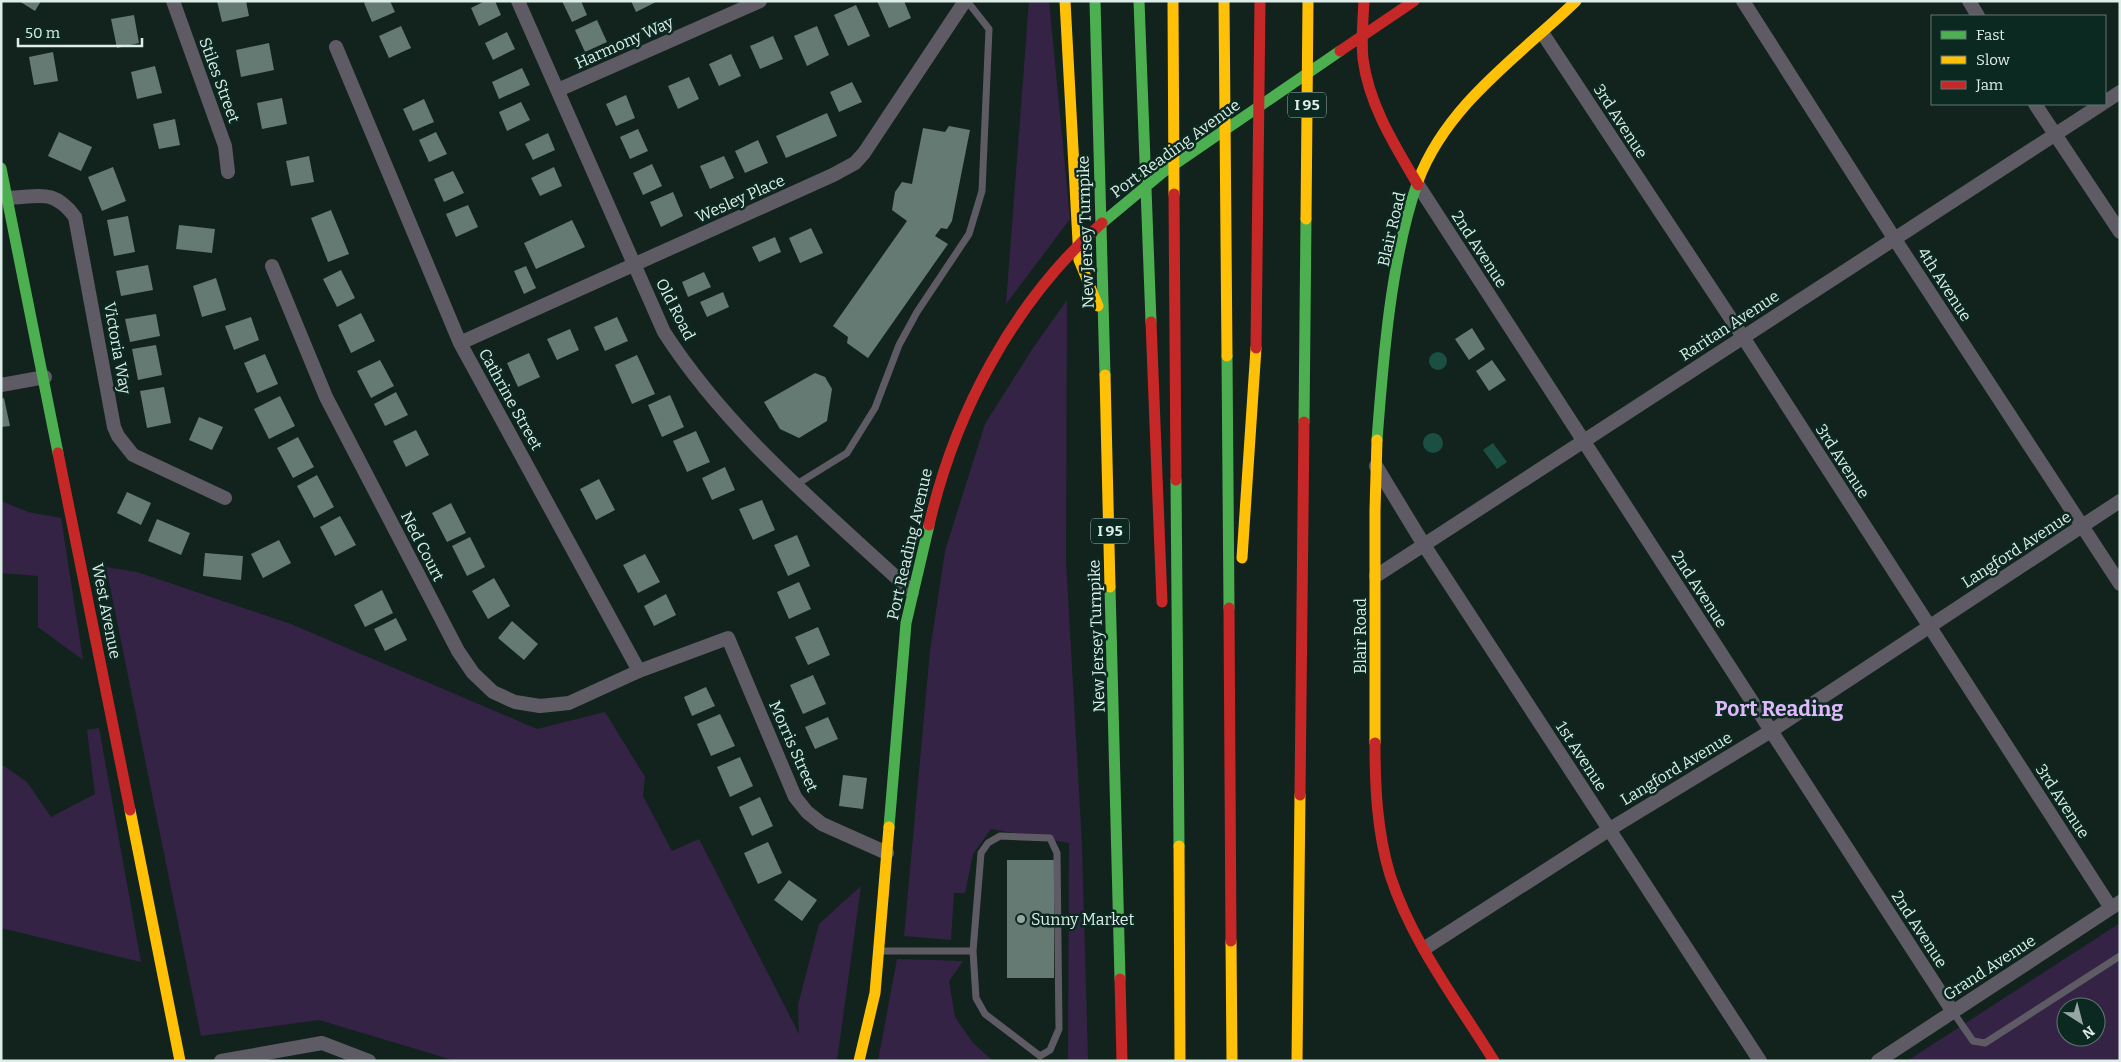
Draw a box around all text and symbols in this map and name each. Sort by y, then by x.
street label: Harmony Way [572,12,677,73]
scale bar [18,15,141,47]
legend [1931,15,2106,105]
text: 50 m [25,24,61,42]
text: Fast [1976,26,2005,44]
street label: Stiles Street [195,35,244,126]
text: Slow [1976,51,2011,69]
text: Jam [1975,76,2004,94]
street label: 3rd Avenue [1590,81,1652,162]
road number: I 95 [1288,92,1326,118]
street label: Port Reading Avenue [1107,95,1244,202]
street label: New Jersey Turnpike [1073,155,1098,309]
street label: Wesley Place [693,170,788,227]
street label: Blair Road [1374,189,1409,268]
street label: 2nd Avenue [1448,207,1511,291]
street label: 4th Avenue [1914,244,1976,325]
street label: Old Road [652,275,699,344]
street label: Raritan Avenue [1676,286,1783,365]
street label: Victoria Way [100,301,135,396]
street label: Cathrine Street [475,345,546,454]
street label: 3rd Avenue [1812,421,1874,502]
street label: Port Reading Avenue [883,466,936,622]
street label: Langford Avenue [1958,507,2074,592]
street label: Ned Court [397,508,448,584]
road number: I 95 [1091,518,1129,544]
street label: 2nd Avenue [1668,547,1731,631]
street label: New Jersey Turnpike [1084,559,1109,713]
street label: West Avenue [88,562,125,660]
street label: Blair Road [1351,598,1370,674]
district label: Port Reading [1715,696,1843,722]
street label: Morris Street [765,698,822,795]
street label: 1st Avenue [1552,718,1611,795]
street label: Langford Avenue [1617,728,1735,809]
street label: 3rd Avenue [2032,761,2094,842]
street label: 2nd Avenue [1888,887,1951,971]
place label: Sunny Market [1031,910,1134,929]
marker: Sunny Market [1015,913,1027,925]
street label: Grand Avenue [1940,931,2039,1004]
north arrow [2056,997,2106,1047]
text: N [2079,1022,2098,1042]

